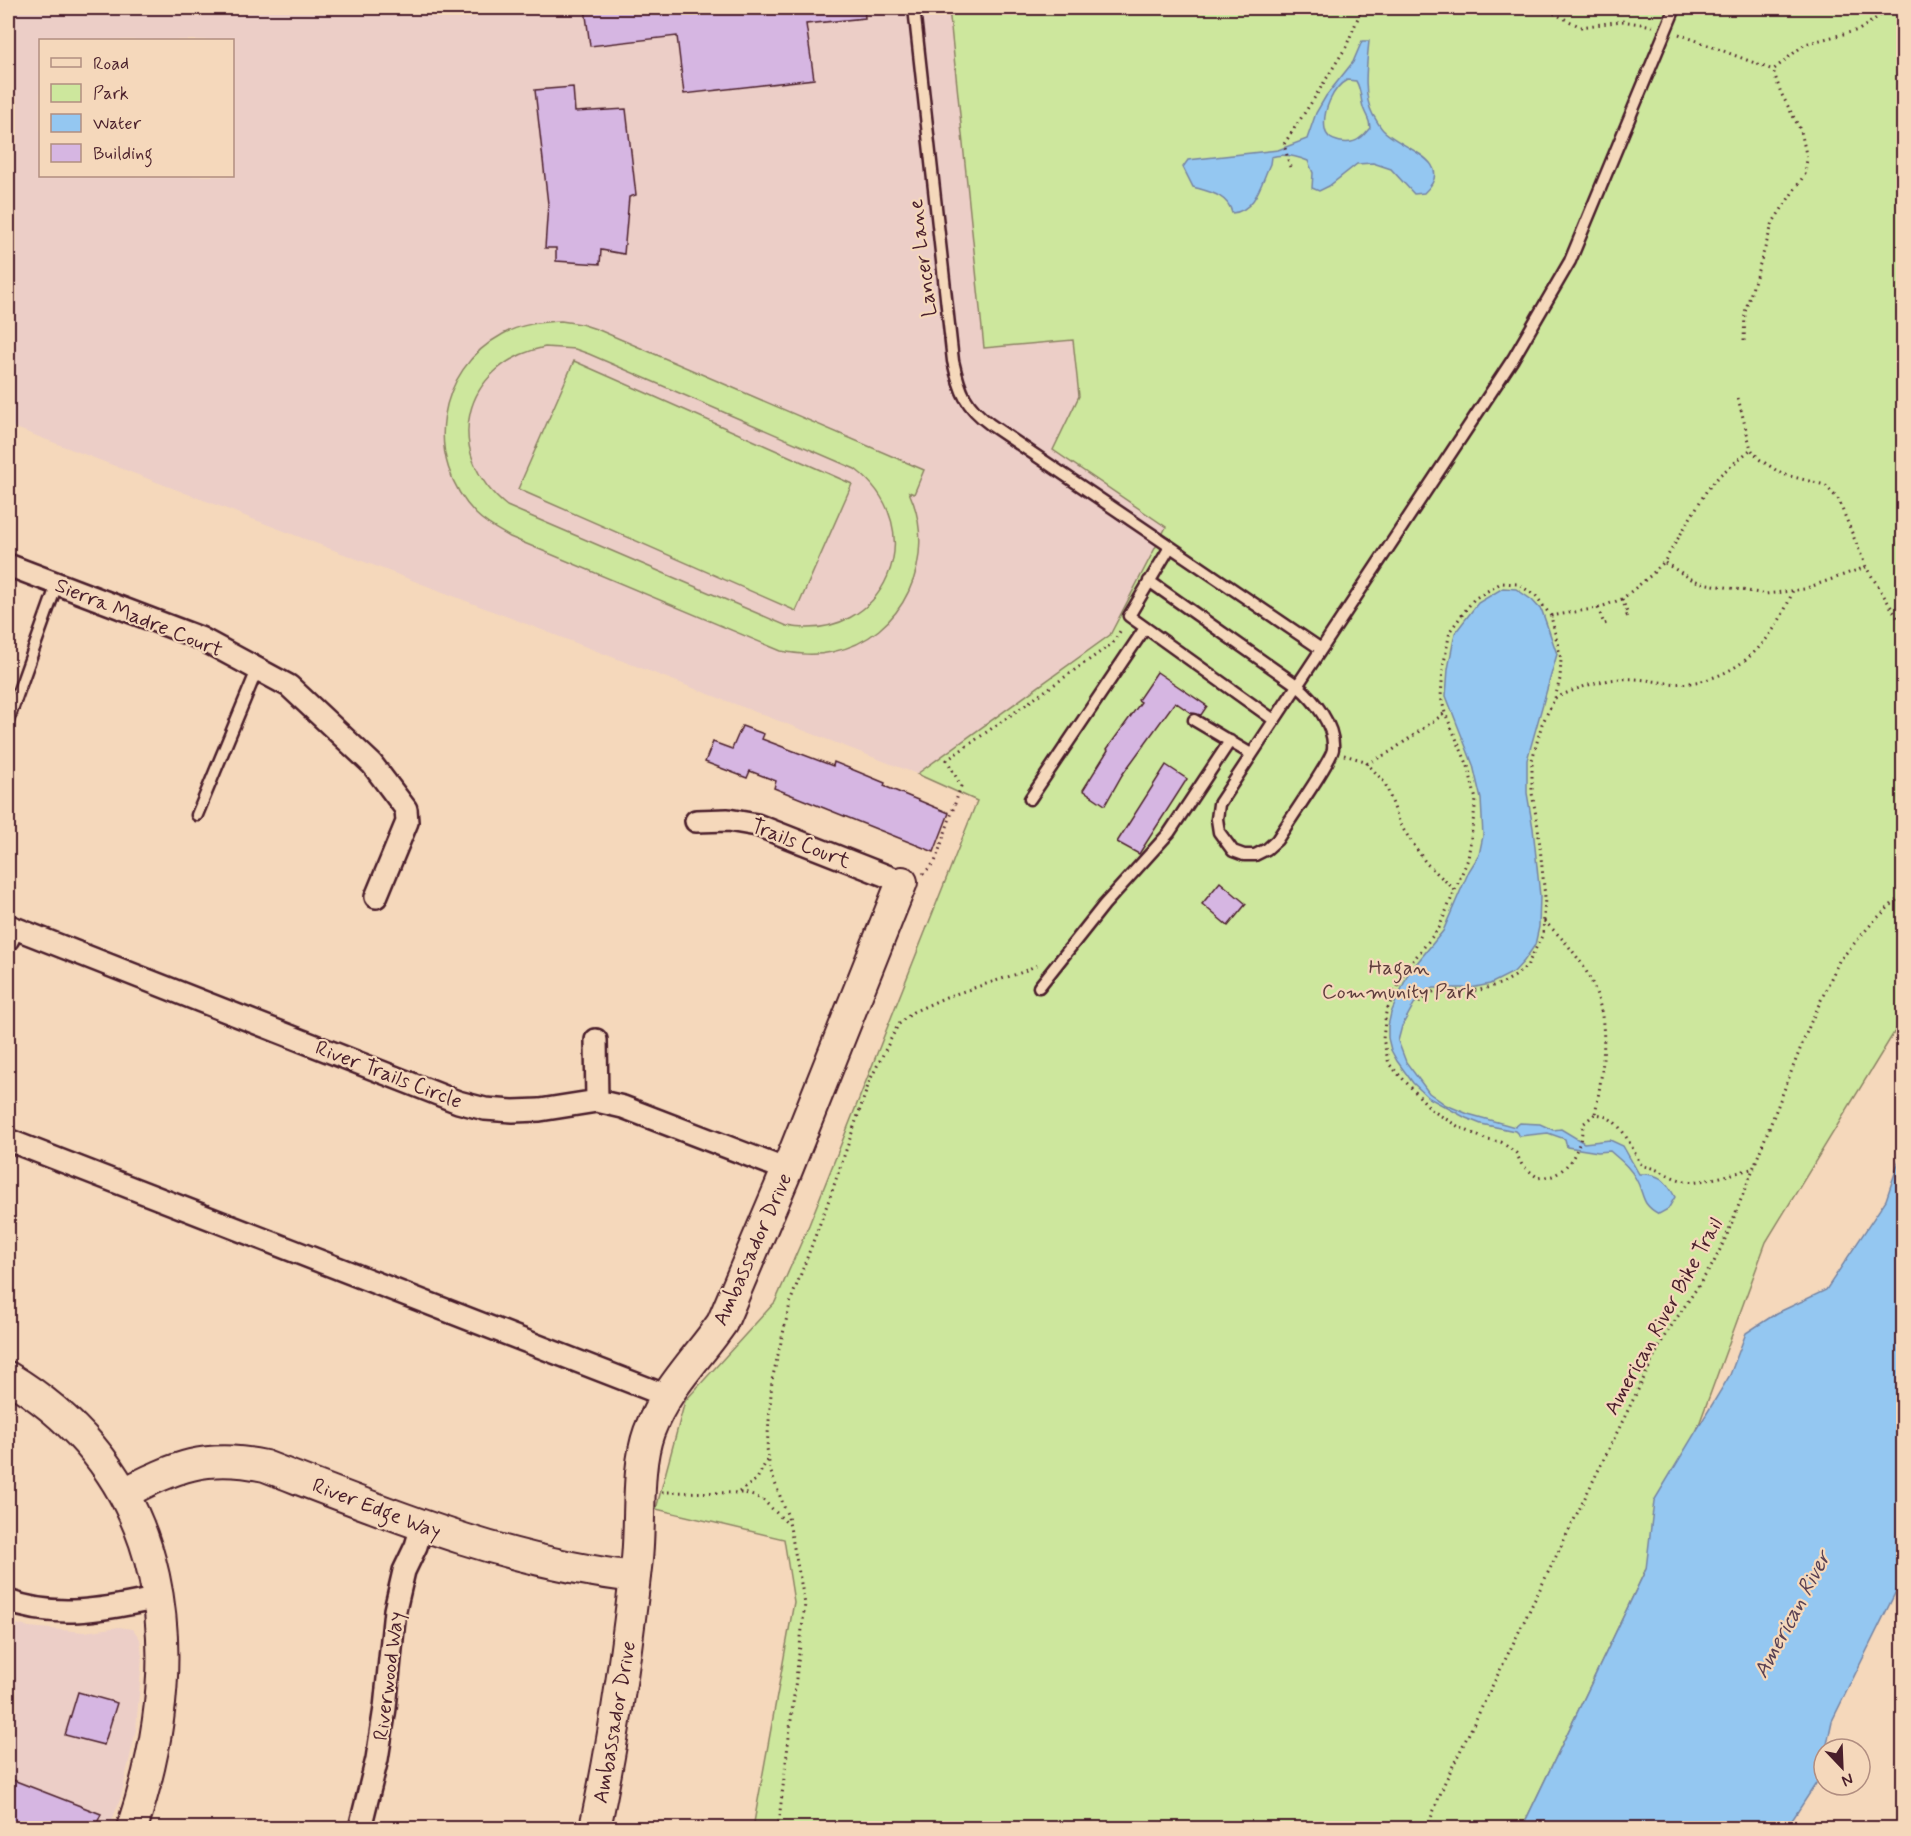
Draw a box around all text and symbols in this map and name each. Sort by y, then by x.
legend [39,39,234,177]
text: Road [93,52,129,76]
text: Park [93,82,129,106]
text: Water [93,112,142,136]
text: Building [93,142,153,168]
street label: Lancer Lane [902,198,944,318]
street label: Sierra Madre Court [51,572,227,664]
street label: Trails Court [747,812,855,876]
park label: Hagan Community Park [1322,954,1476,1006]
street label: River Trails Circle [311,1034,466,1116]
street label: Ambassador Drive [707,1169,799,1330]
street label: American River Bike Trail [1598,1213,1730,1420]
street label: River Edge Way [308,1472,445,1548]
water label: American River [1748,1544,1839,1683]
street label: Riverwood Way [367,1610,411,1742]
street label: Ambassador Drive [587,1639,643,1806]
north arrow [1812,1737,1872,1797]
text: N [1838,1768,1856,1791]

